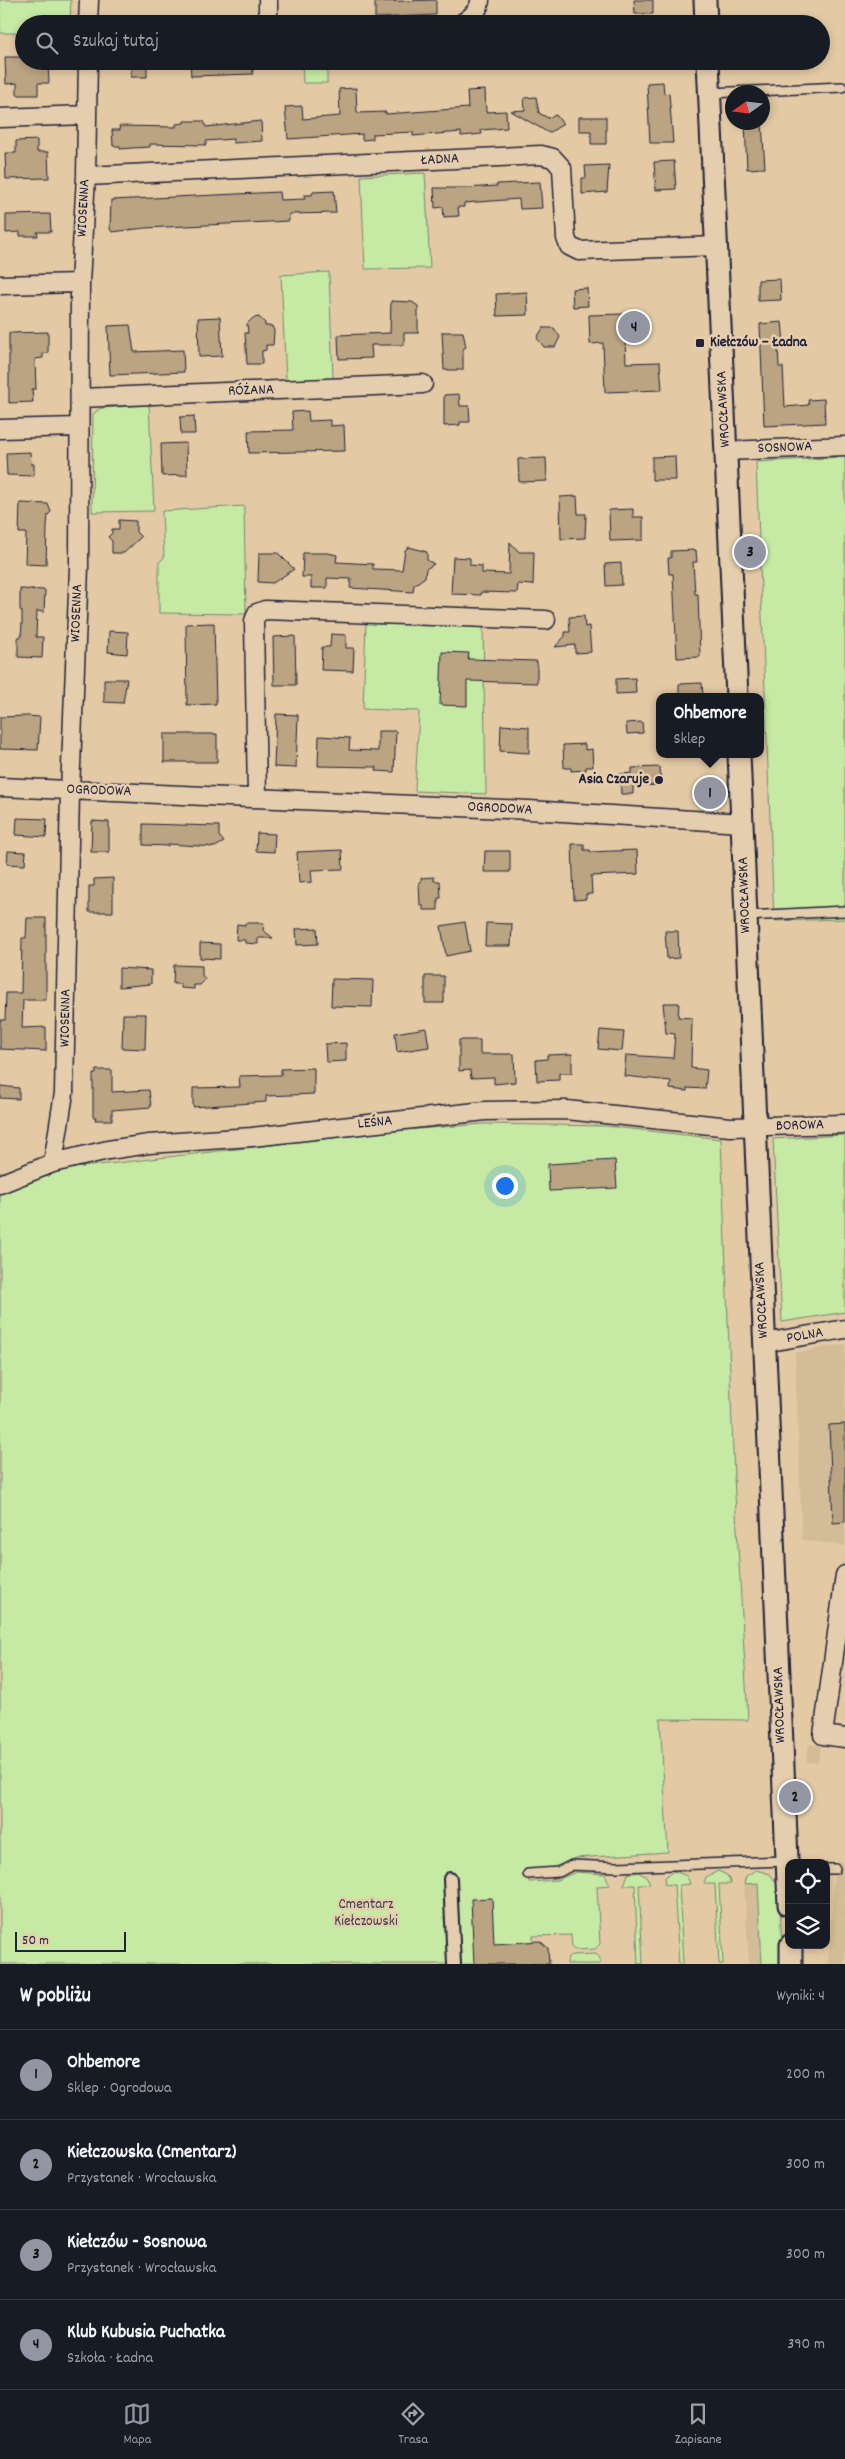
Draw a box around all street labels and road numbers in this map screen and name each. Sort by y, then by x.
street label: ŁADNA [420,148,459,172]
street label: WIOSENNA [71,178,97,238]
street label: WROCŁAWSKA [711,370,737,448]
street label: RÓŻANA [228,379,274,403]
street label: SOSNOWA [757,436,813,460]
street label: WIOSENNA [65,583,89,643]
street label: OGRODOWA [66,779,132,803]
street label: OGRODOWA [467,796,533,822]
street label: WROCŁAWSKA [733,856,757,934]
street label: WIOSENNA [54,989,78,1047]
street label: LEŚNA [357,1110,393,1136]
street label: BOROWA [775,1114,825,1138]
street label: WROCŁAWSKA [749,1261,775,1339]
street label: POLNA [785,1322,825,1350]
street label: WROCŁAWSKA [768,1666,792,1744]

